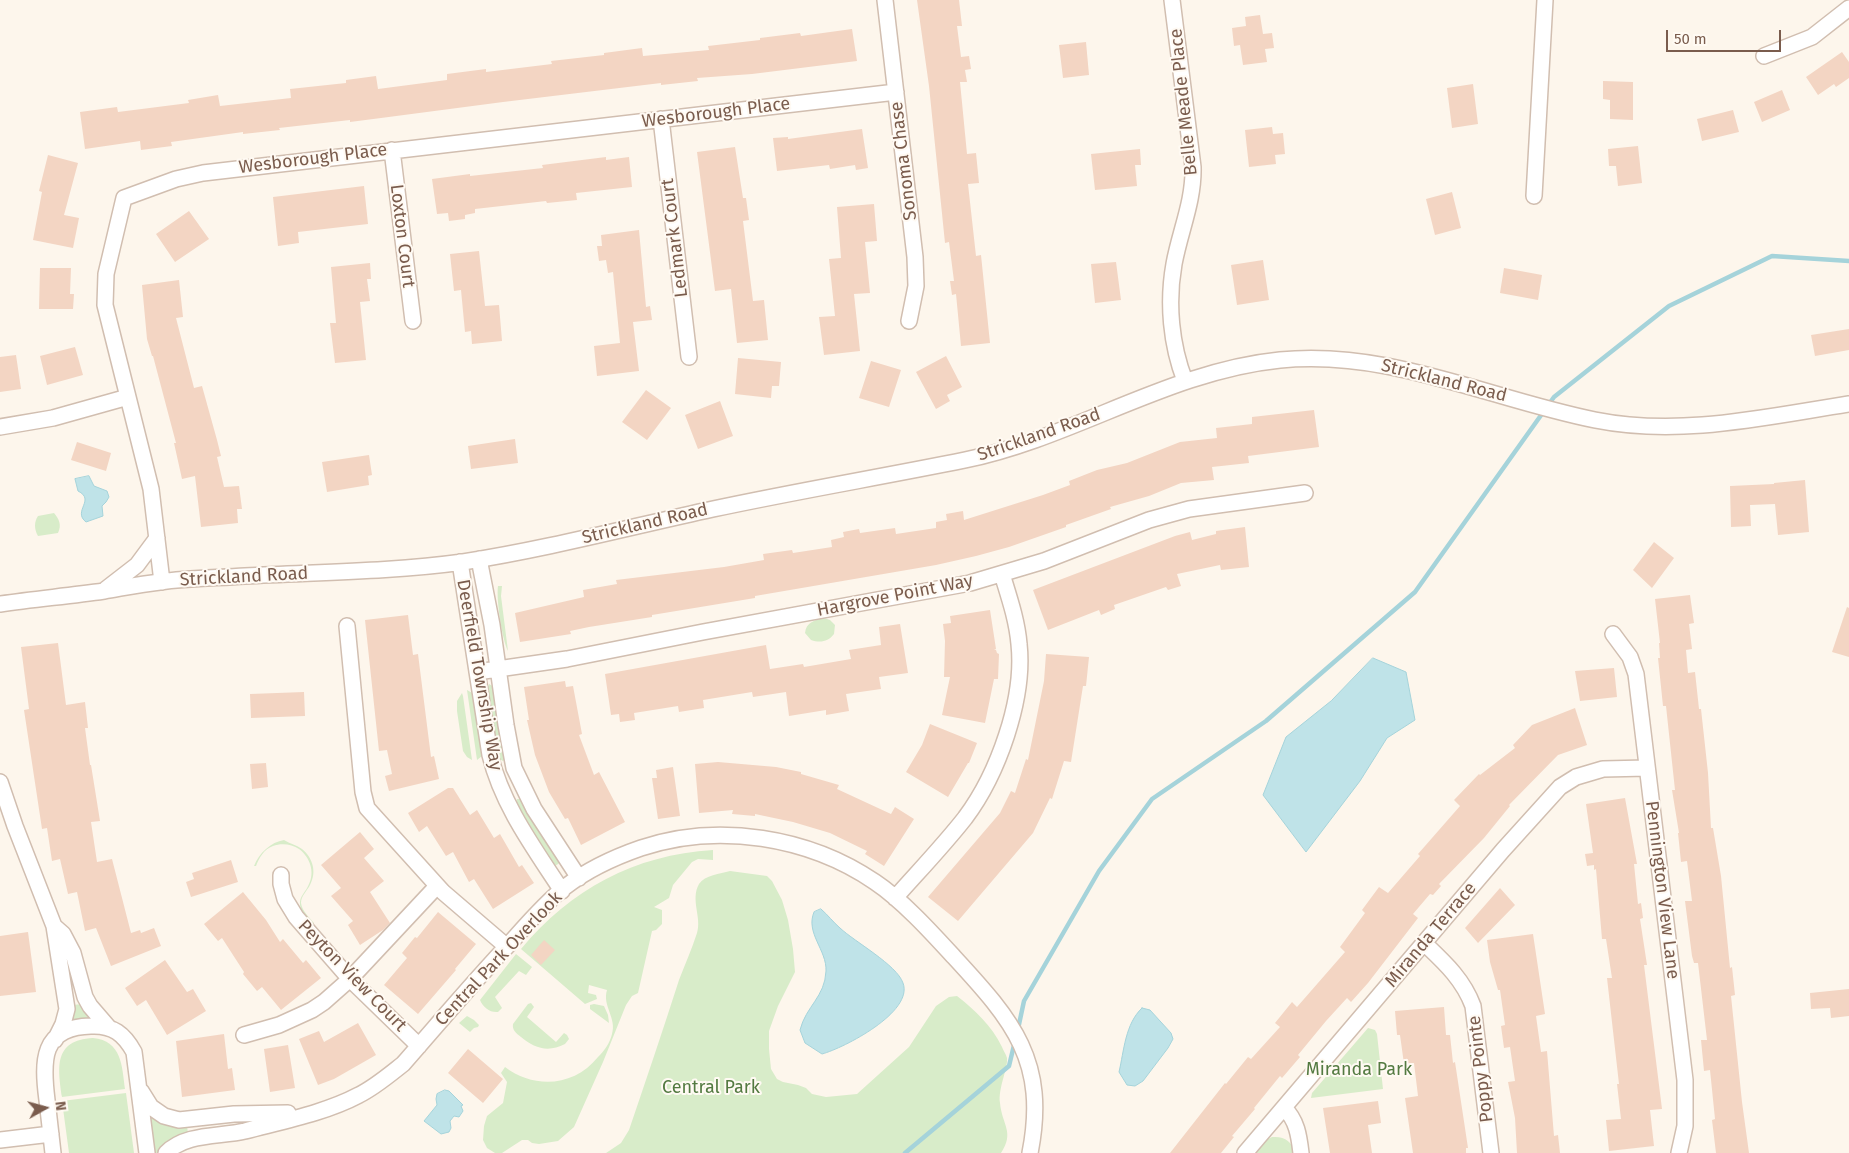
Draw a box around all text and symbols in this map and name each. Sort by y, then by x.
scale bar [1669,20,1784,52]
street label: Belle Meade Place [1166,27,1202,177]
text: 50 m [1674,30,1707,48]
street label: Wesborough Place [640,93,792,133]
street label: Sonoma Chase [886,100,922,222]
street label: Wesborough Place [237,139,389,179]
street label: Ledmark Court [657,177,693,299]
street label: Loxton Court [385,183,419,289]
street label: Strickland Road [1379,355,1509,407]
street label: Strickland Road [975,404,1103,466]
street label: Strickland Road [580,499,710,549]
street label: Strickland Road [179,563,309,591]
street label: Hargrove Point Way [815,570,975,622]
street label: Deerfield Township Way [452,578,506,772]
street label: Pennington View Lane [1640,800,1684,980]
street label: Miranda Terrace [1381,878,1481,992]
street label: Central Park Overlook [431,887,567,1031]
street label: Peyton View Court [293,916,411,1036]
street label: Poppy Pointe [1464,1014,1498,1124]
park label: Miranda Park [1306,1059,1412,1081]
park label: Central Park [662,1077,760,1099]
north arrow [20,1083,70,1133]
text: N [51,1100,69,1112]

